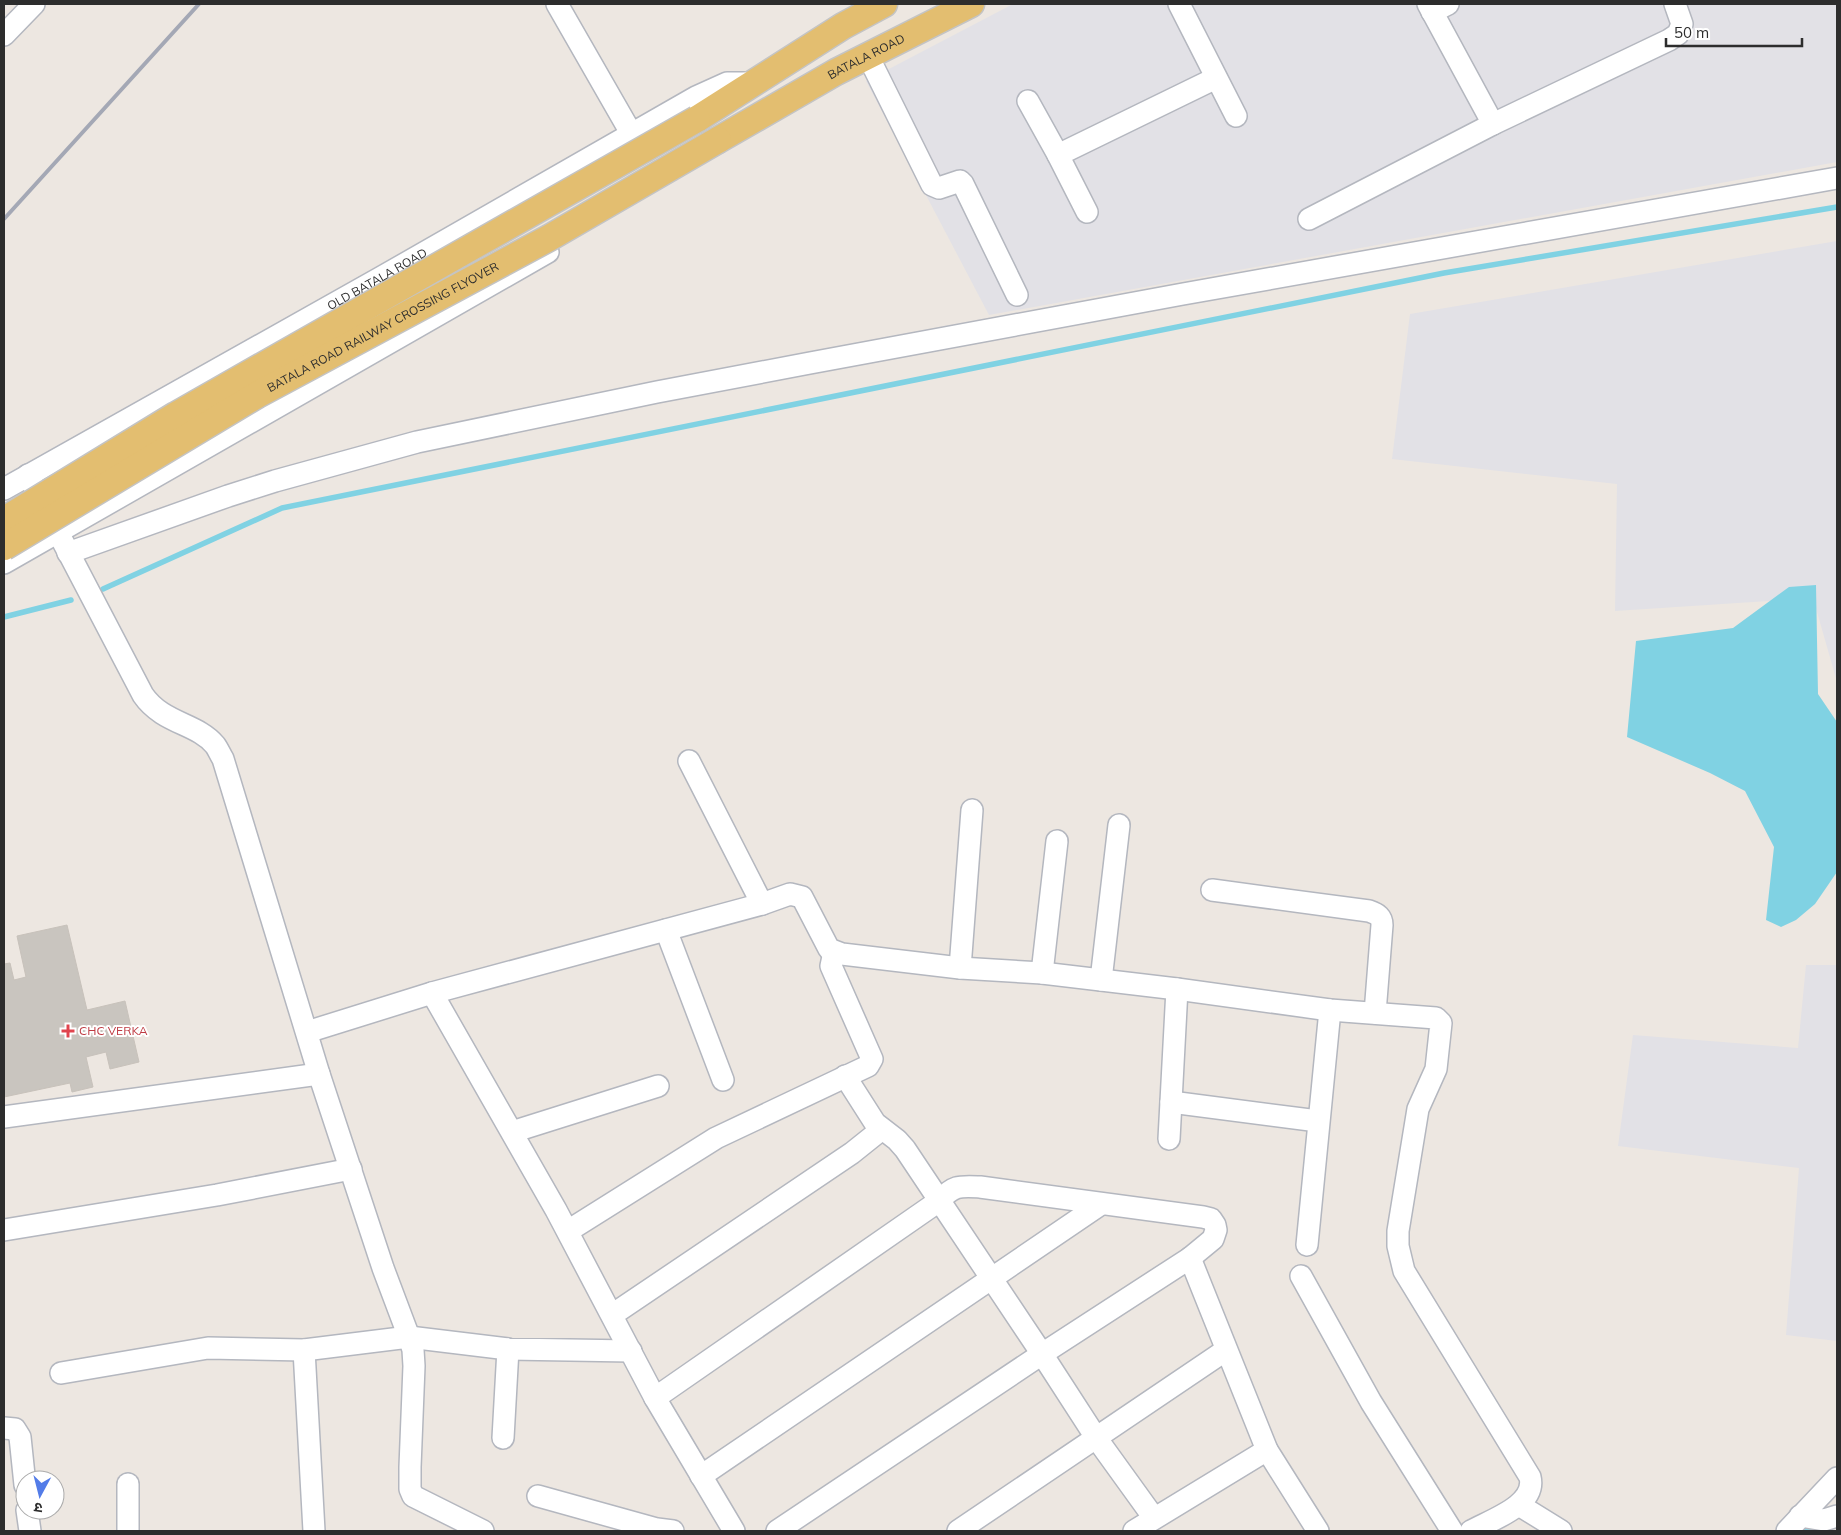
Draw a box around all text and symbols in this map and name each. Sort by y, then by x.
scale bar [1666,15,1802,47]
text: 50 m [1674,23,1709,42]
street label: BATALA ROAD [825,31,907,82]
street label: OLD BATALA ROAD [324,245,430,313]
street label: BATALA ROAD RAILWAY CROSSING FLYOVER [264,259,501,395]
place label: CHC VERKA [79,1023,148,1038]
marker: CHC VERKA [61,1024,75,1038]
north arrow [15,1470,65,1520]
text: उ [32,1498,44,1517]

